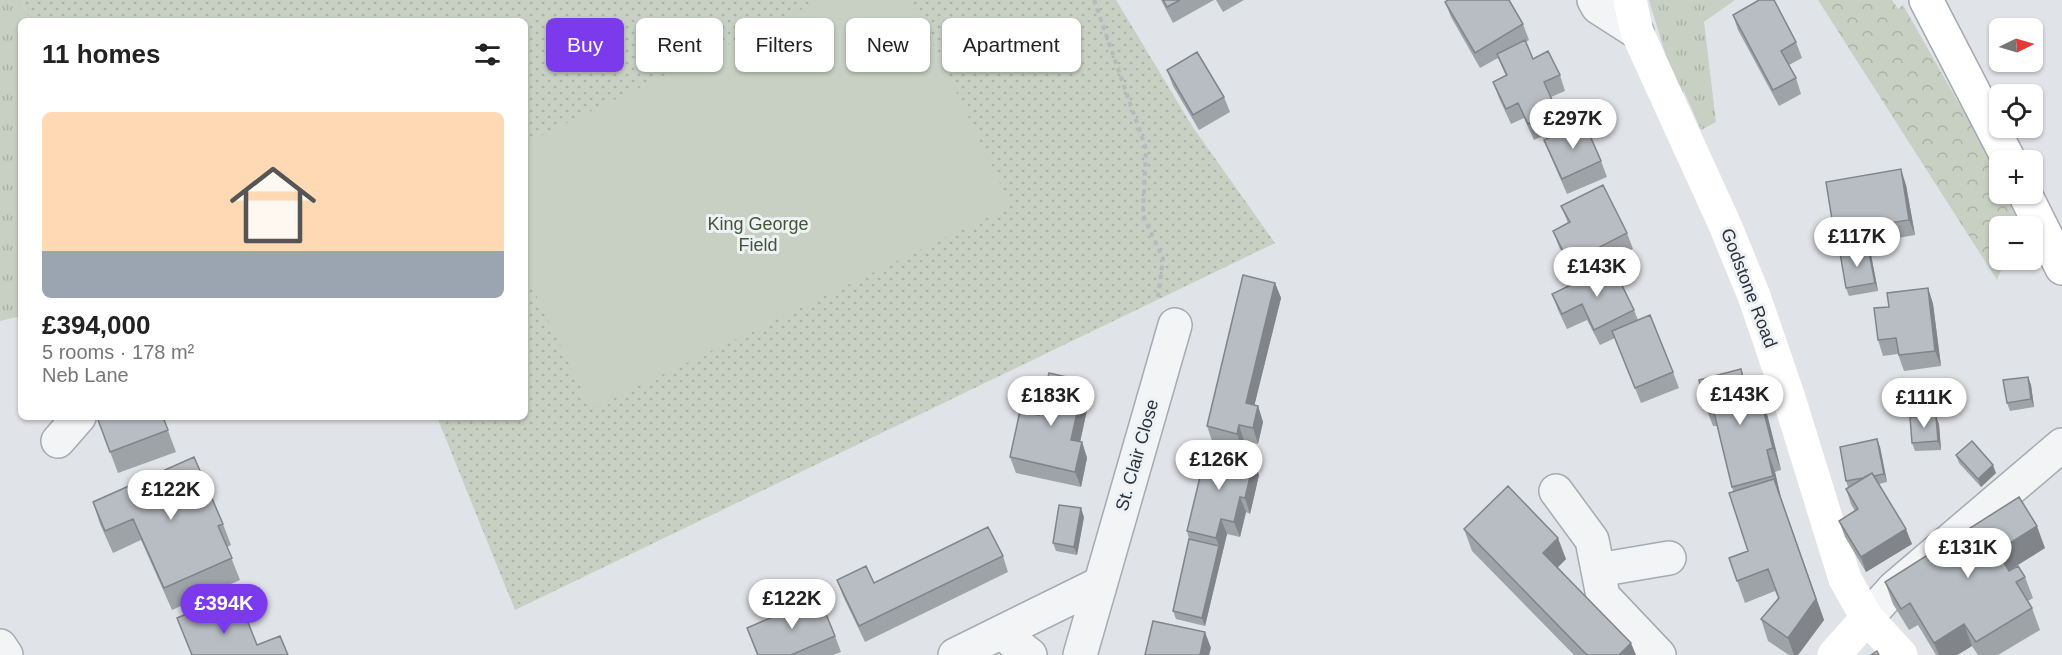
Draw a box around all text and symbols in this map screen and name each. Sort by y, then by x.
chip: Buy [546,18,624,72]
chip: Rent [636,18,723,72]
chip: Filters [735,18,834,72]
chip: New [846,18,930,72]
chip: Apartment [942,18,1081,72]
north arrow [1989,18,2043,72]
map controls [1989,18,2043,270]
icon: filters [471,38,504,71]
text: 11 homes [42,39,161,69]
button: locate [1989,84,2043,138]
pin: £297K [1531,99,1615,150]
text: £297K [1544,107,1602,129]
button: + [1989,150,2043,204]
icon: home [219,151,327,259]
park label: King George Field [707,214,809,255]
button: − [1989,216,2043,270]
pin: £117K [1815,217,1899,268]
text: £117K [1828,225,1886,247]
street label: Godstone Road [1717,226,1781,350]
pin: £143K [1555,247,1639,298]
text: £143K [1568,255,1626,277]
text: £394,000 [42,310,150,340]
text: 5 rooms · 178 m² [42,341,194,363]
text: Neb Lane [42,364,129,386]
pin: £143K [1698,375,1782,426]
pin: £183K [1009,376,1093,427]
pin: £111K [1882,378,1966,429]
text: £143K [1711,383,1769,405]
text: £183K [1022,384,1080,406]
text: £111K [1896,386,1952,408]
street label: St. Clair Close [1112,397,1162,513]
pin: £126K [1177,440,1261,491]
text: £126K [1190,448,1248,470]
pin: £122K [129,470,213,521]
text: £122K [142,478,200,500]
pin: £131K [1926,528,2010,579]
text: £131K [1939,536,1997,558]
pin: £122K [750,579,834,630]
pin: £394K [182,584,266,635]
text: £122K [763,587,821,609]
text: £394K [195,592,253,614]

